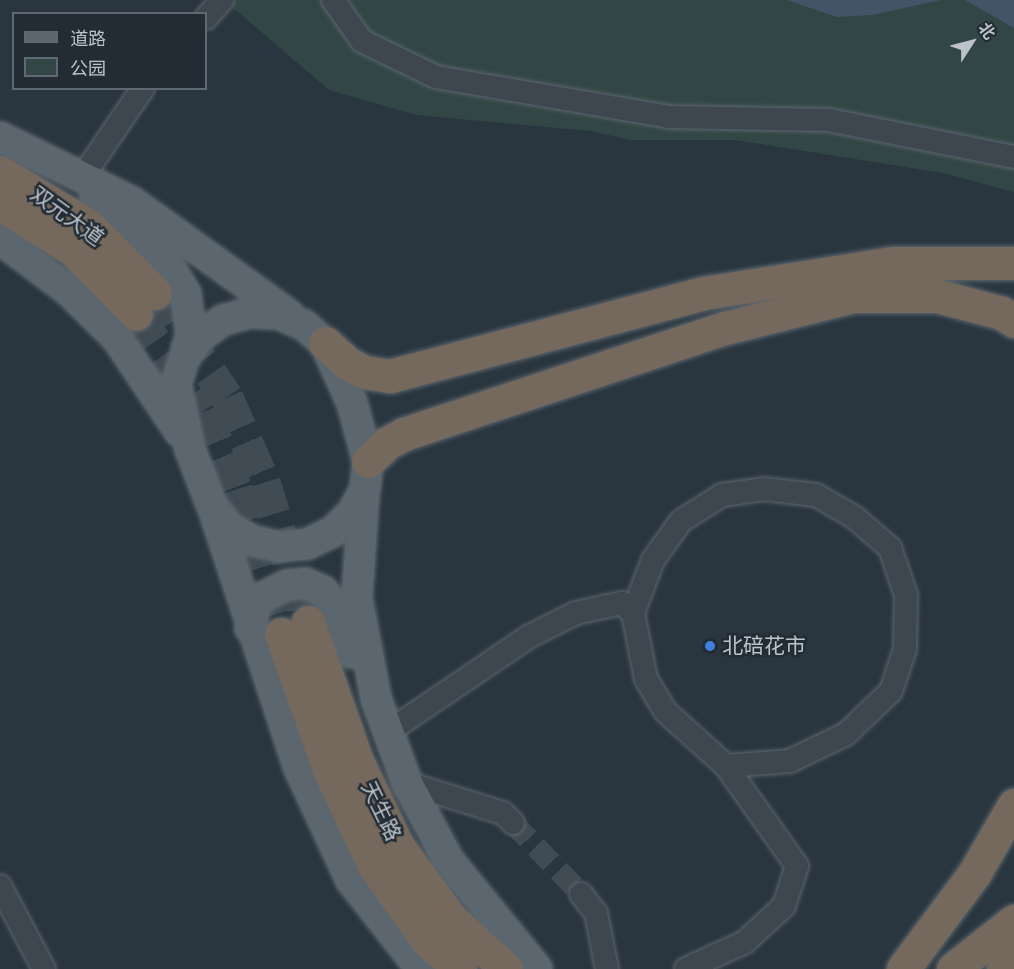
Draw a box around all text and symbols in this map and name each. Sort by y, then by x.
legend [12,12,207,90]
north arrow [942,12,1002,72]
text: 北 [975,19,999,43]
text: 道路 [70,28,106,50]
text: 公园 [70,58,106,80]
street label: 双元大道 [26,181,108,251]
place label: 北碚花市 [722,633,806,659]
marker: 北碚花市 [703,639,717,653]
street label: 天生路 [356,777,406,845]

